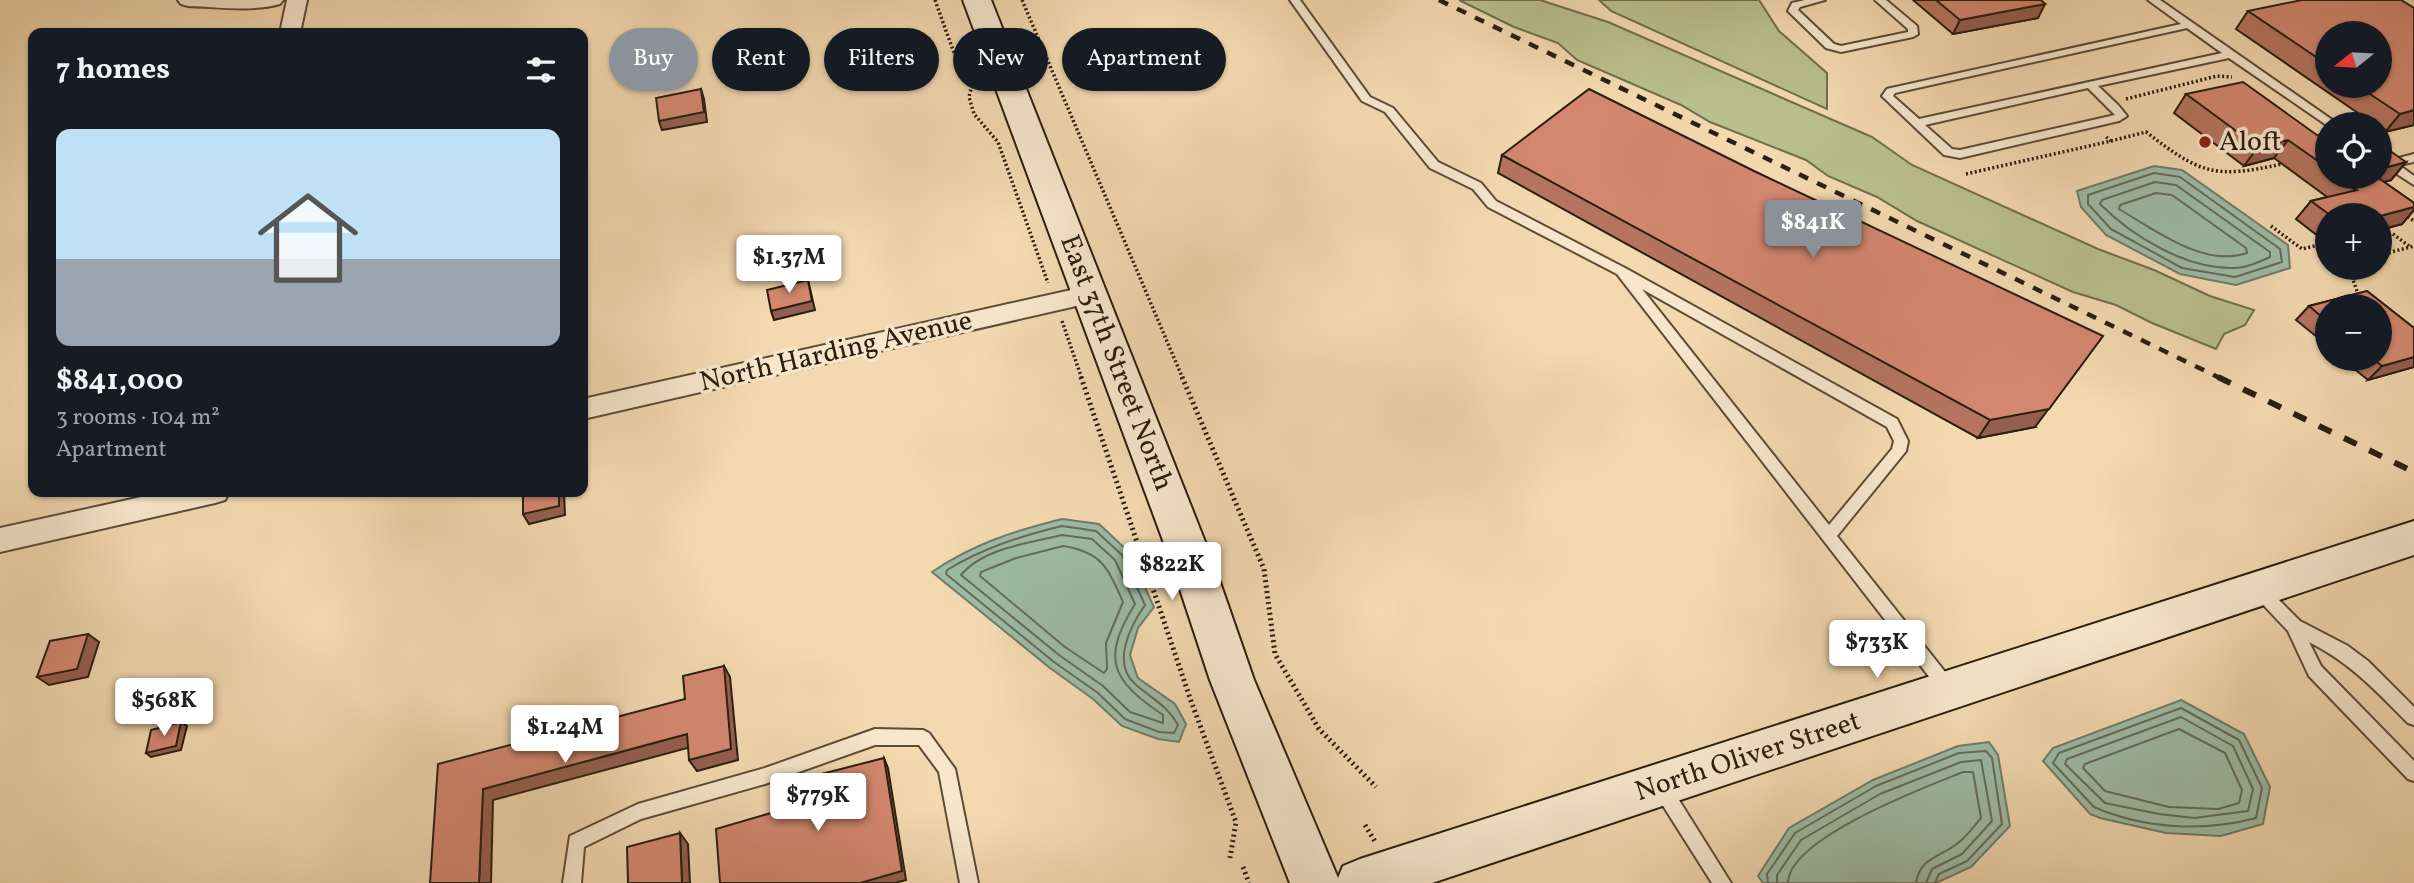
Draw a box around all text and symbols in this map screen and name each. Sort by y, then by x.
north arrow [2315,21,2392,98]
map controls [2315,21,2392,371]
chip: Buy [609,28,698,91]
chip: Rent [712,28,810,91]
chip: Filters [824,28,939,91]
chip: New [953,28,1048,91]
chip: Apartment [1062,28,1226,91]
text: 7 homes [56,49,170,91]
icon: filters [522,51,560,89]
button: locate [2315,112,2392,189]
place label: Aloft [2219,123,2281,162]
marker: Aloft [2197,134,2213,150]
icon: home [245,175,371,301]
pin: $841K [1764,201,1862,260]
button: + [2315,203,2392,280]
text: $841K [1781,207,1845,239]
street label: East 37th Street North [1049,229,1183,497]
pin: $1.37M [732,236,846,295]
text: $1.37M [752,242,826,274]
button: − [2315,294,2392,371]
street label: North Harding Avenue [696,302,976,402]
text: $841,000 [56,360,183,402]
text: 3 rooms · 104 m² [56,402,220,434]
text: Apartment [56,434,167,466]
pin: $822K [1123,542,1221,602]
text: $822K [1139,549,1205,581]
pin: $733K [1828,620,1926,680]
text: $733K [1845,627,1909,659]
pin: $568K [115,678,213,738]
text: $568K [131,685,197,717]
street label: North Oliver Street [1630,702,1866,812]
pin: $1.24M [508,706,622,765]
text: $1.24M [527,712,603,744]
pin: $779K [769,774,867,833]
text: $779K [786,780,850,812]

